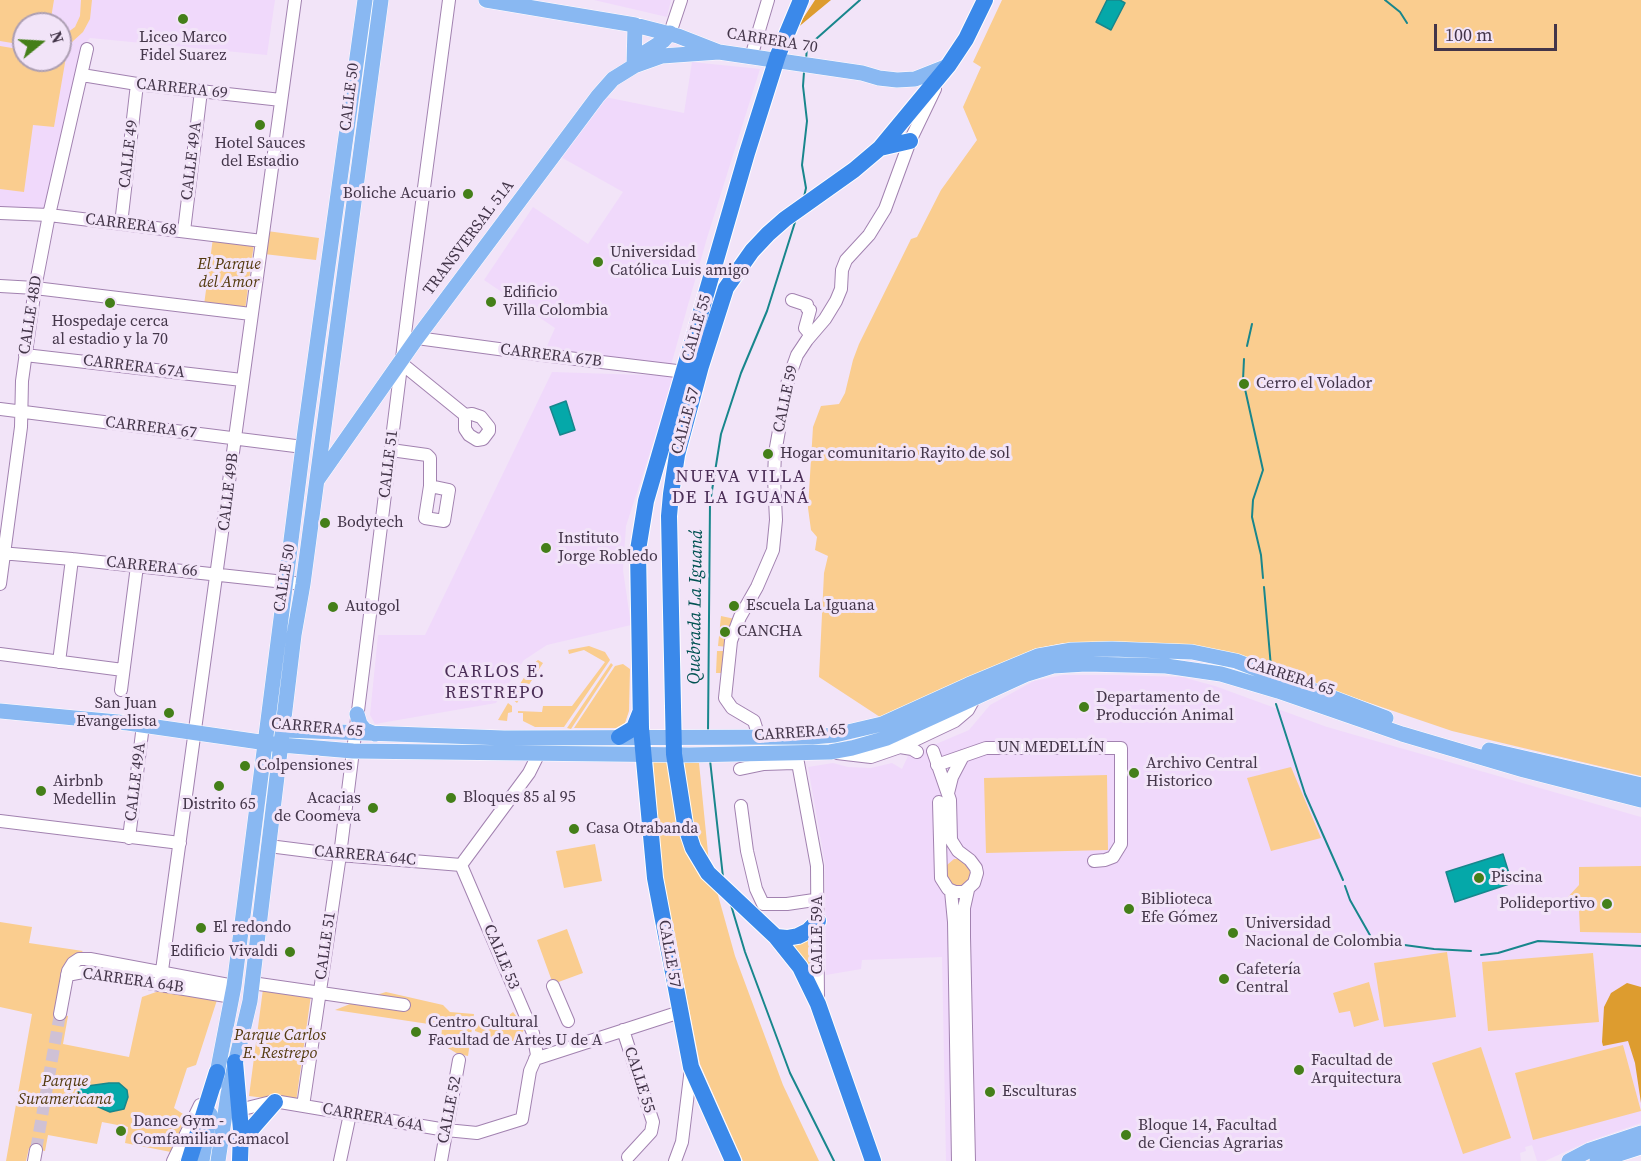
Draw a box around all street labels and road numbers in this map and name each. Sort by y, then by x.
street label: CARRERA 70 [725,24,819,58]
street label: CALLE 50 [336,62,364,132]
street label: CARRERA 69 [135,75,229,103]
street label: CALLE 49 [115,119,143,189]
street label: CALLE 49A [178,121,206,201]
street label: TRANSVERSAL 51A [419,177,519,299]
street label: CARRERA 68 [84,210,178,240]
street label: CALLE 48D [15,274,47,356]
street label: CALLE 55 [678,292,716,364]
street label: CARRERA 67B [499,340,603,372]
street label: CARRERA 67A [82,351,186,383]
street label: CALLE 59 [769,364,803,434]
street label: CALLE 57 [668,385,704,457]
street label: CARRERA 67 [104,413,198,443]
street label: CALLE 51 [375,429,403,499]
street label: CALLE 49B [215,452,243,532]
street label: CALLE 50 [270,543,300,613]
street label: CARRERA 66 [105,553,199,581]
street label: CARRERA 65 [1243,654,1337,700]
street label: CARRERA 65 [270,714,364,742]
street label: CARRERA 65 [753,720,847,746]
street label: UN MEDELLÍN [997,738,1105,758]
street label: CALLE 49A [122,742,150,822]
street label: CARRERA 64C [313,842,417,870]
street label: CALLE 59A [808,895,828,975]
street label: CALLE 51 [312,911,340,981]
street label: CALLE 57 [654,919,684,989]
street label: CALLE 53 [479,922,523,992]
street label: CARRERA 64B [81,964,185,998]
street label: CALLE 55 [619,1045,659,1115]
street label: CALLE 52 [434,1075,466,1145]
street label: CARRERA 64A [321,1100,425,1136]

